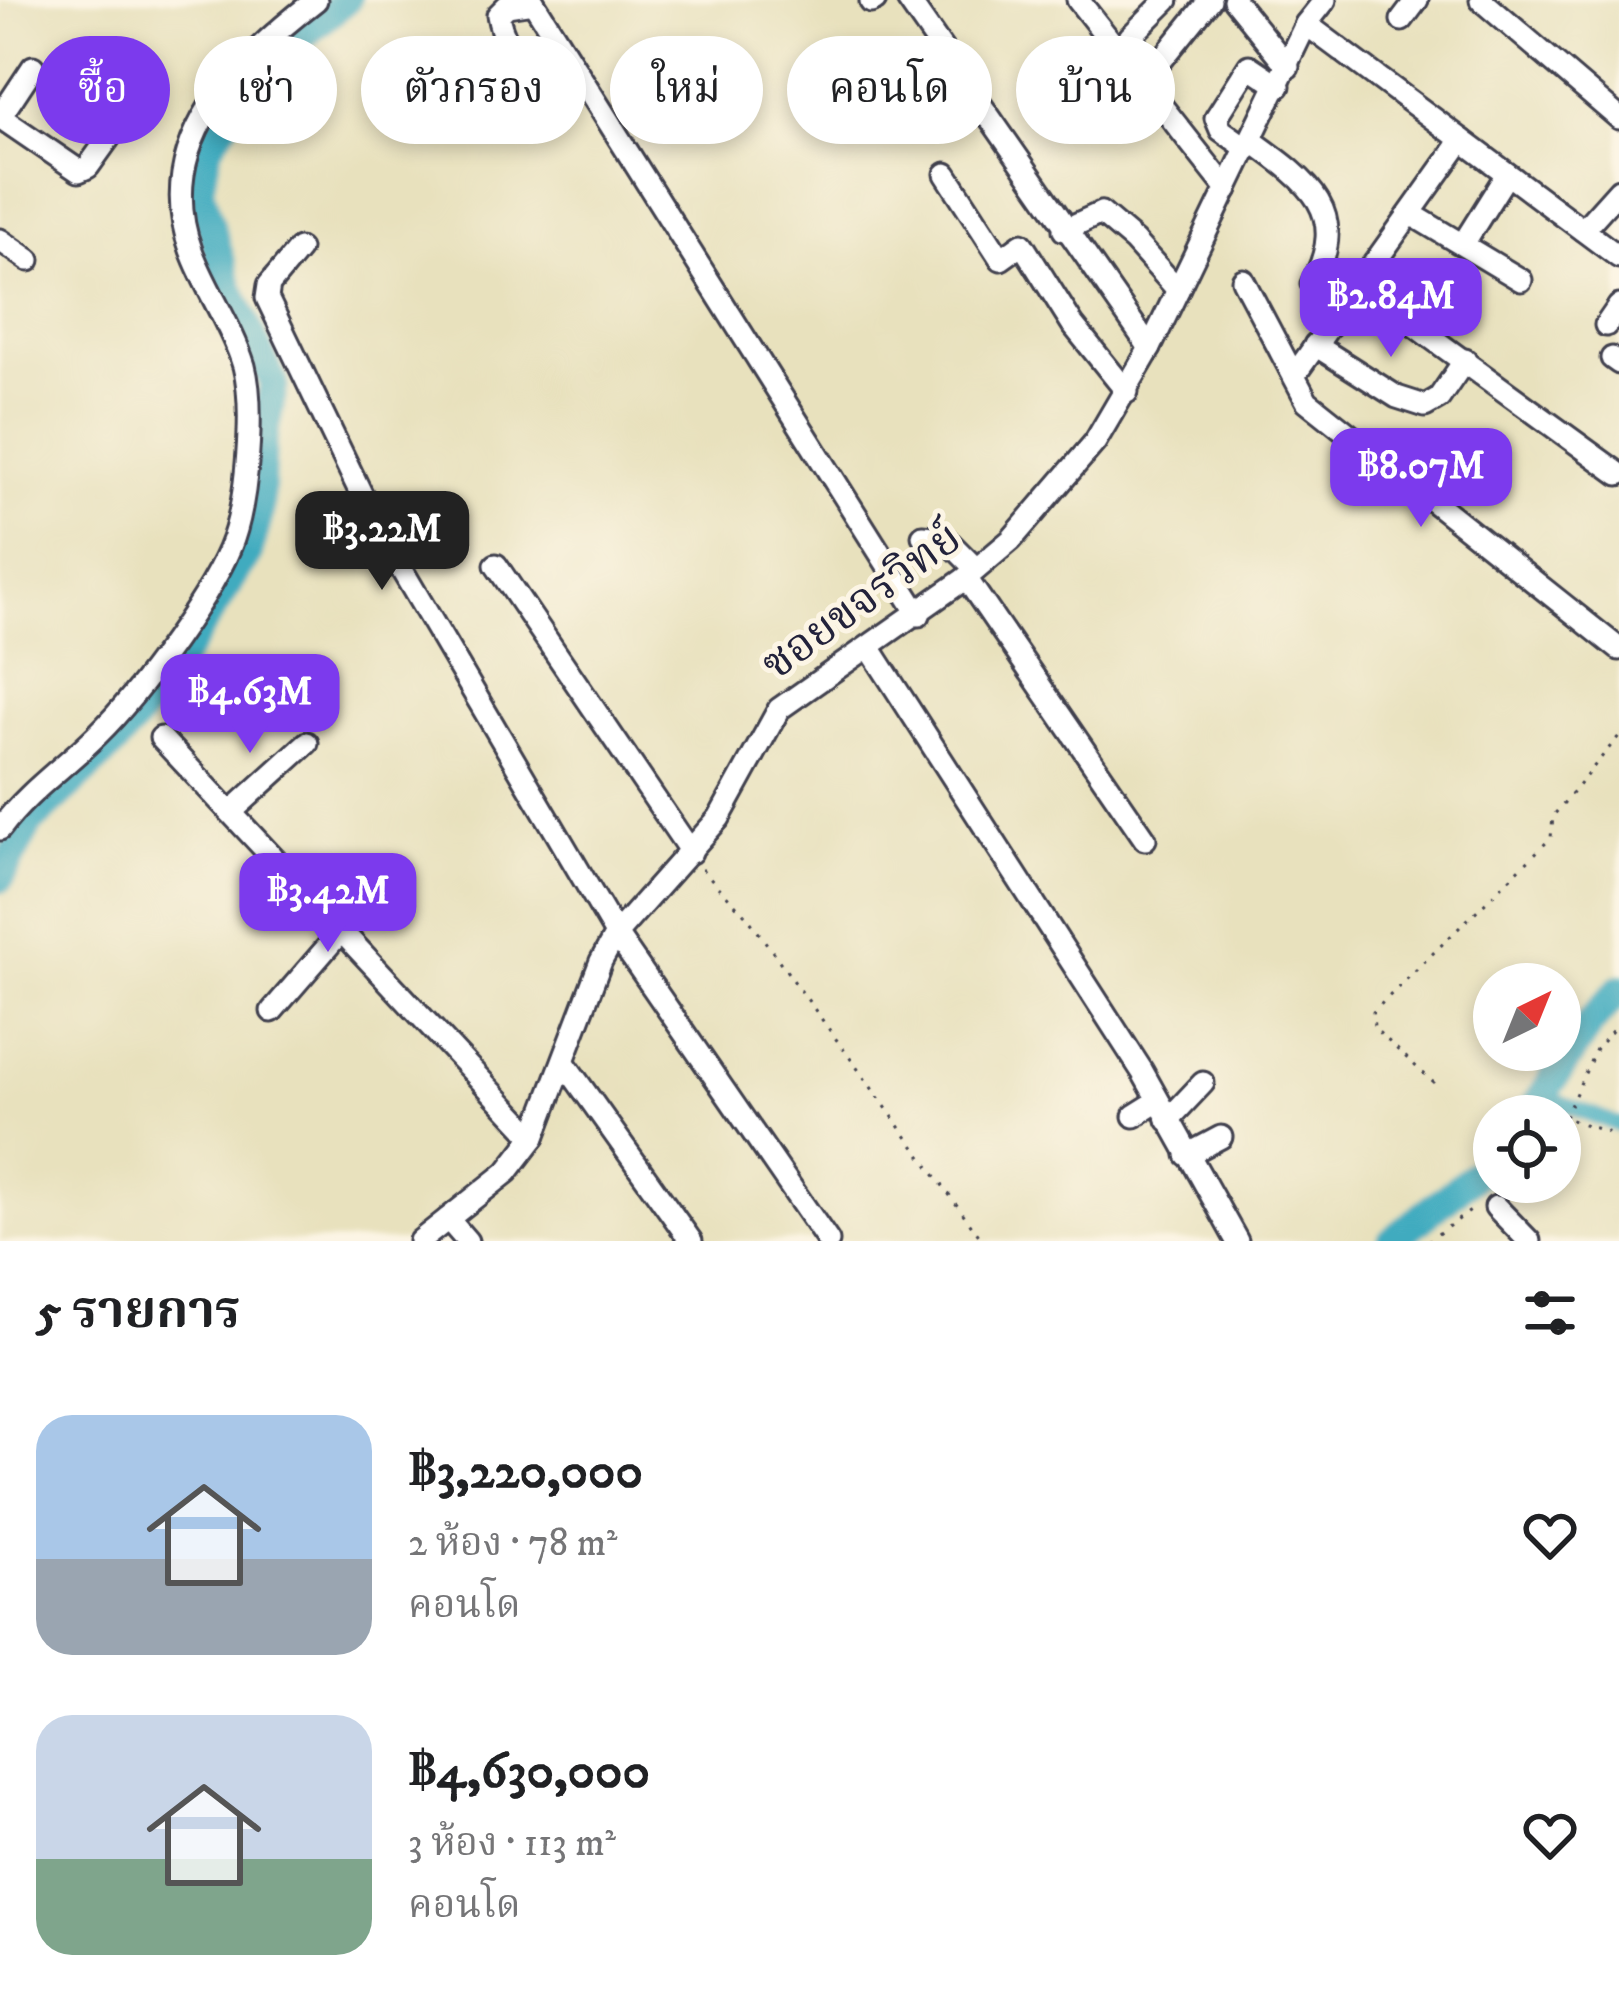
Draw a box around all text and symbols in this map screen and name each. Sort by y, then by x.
chip: ซื้อ [36,36,170,144]
chip: เช่า [194,36,337,144]
chip: ตัวกรอง [361,36,586,144]
chip: ใหม่ [610,36,763,144]
chip: คอนโด [787,36,992,144]
chip: บ้าน [1016,36,1175,144]
pin: ฿2.84M [1293,258,1489,360]
text: ฿2.84M [1327,272,1455,321]
pin: ฿8.07M [1323,428,1519,530]
text: ฿8.07M [1357,442,1485,491]
pin: ฿3.22M [284,491,480,593]
text: ฿3.22M [322,505,442,554]
street label: ซอยขจรวิทย์ [751,511,973,693]
pin: ฿4.63M [152,654,348,756]
text: ฿4.63M [188,668,312,717]
pin: ฿3.42M [230,853,426,955]
text: ฿3.42M [266,867,390,916]
north arrow [1473,963,1581,1071]
map controls [1473,963,1581,1203]
button: locate [1473,1095,1581,1203]
text: 5 รายการ [36,1280,241,1344]
icon: filters [1517,1280,1583,1346]
text: ฿3,220,000 [408,1440,643,1504]
icon: home [132,1463,276,1607]
icon: heart [1517,1502,1583,1568]
text: 2 ห้อง · 78 m² [408,1519,617,1568]
text: คอนโด [408,1581,521,1630]
text: ฿4,630,000 [408,1740,650,1804]
icon: home [132,1763,276,1907]
icon: heart [1517,1802,1583,1868]
text: 3 ห้อง · 113 m² [408,1819,616,1868]
text: คอนโด [408,1881,521,1930]

